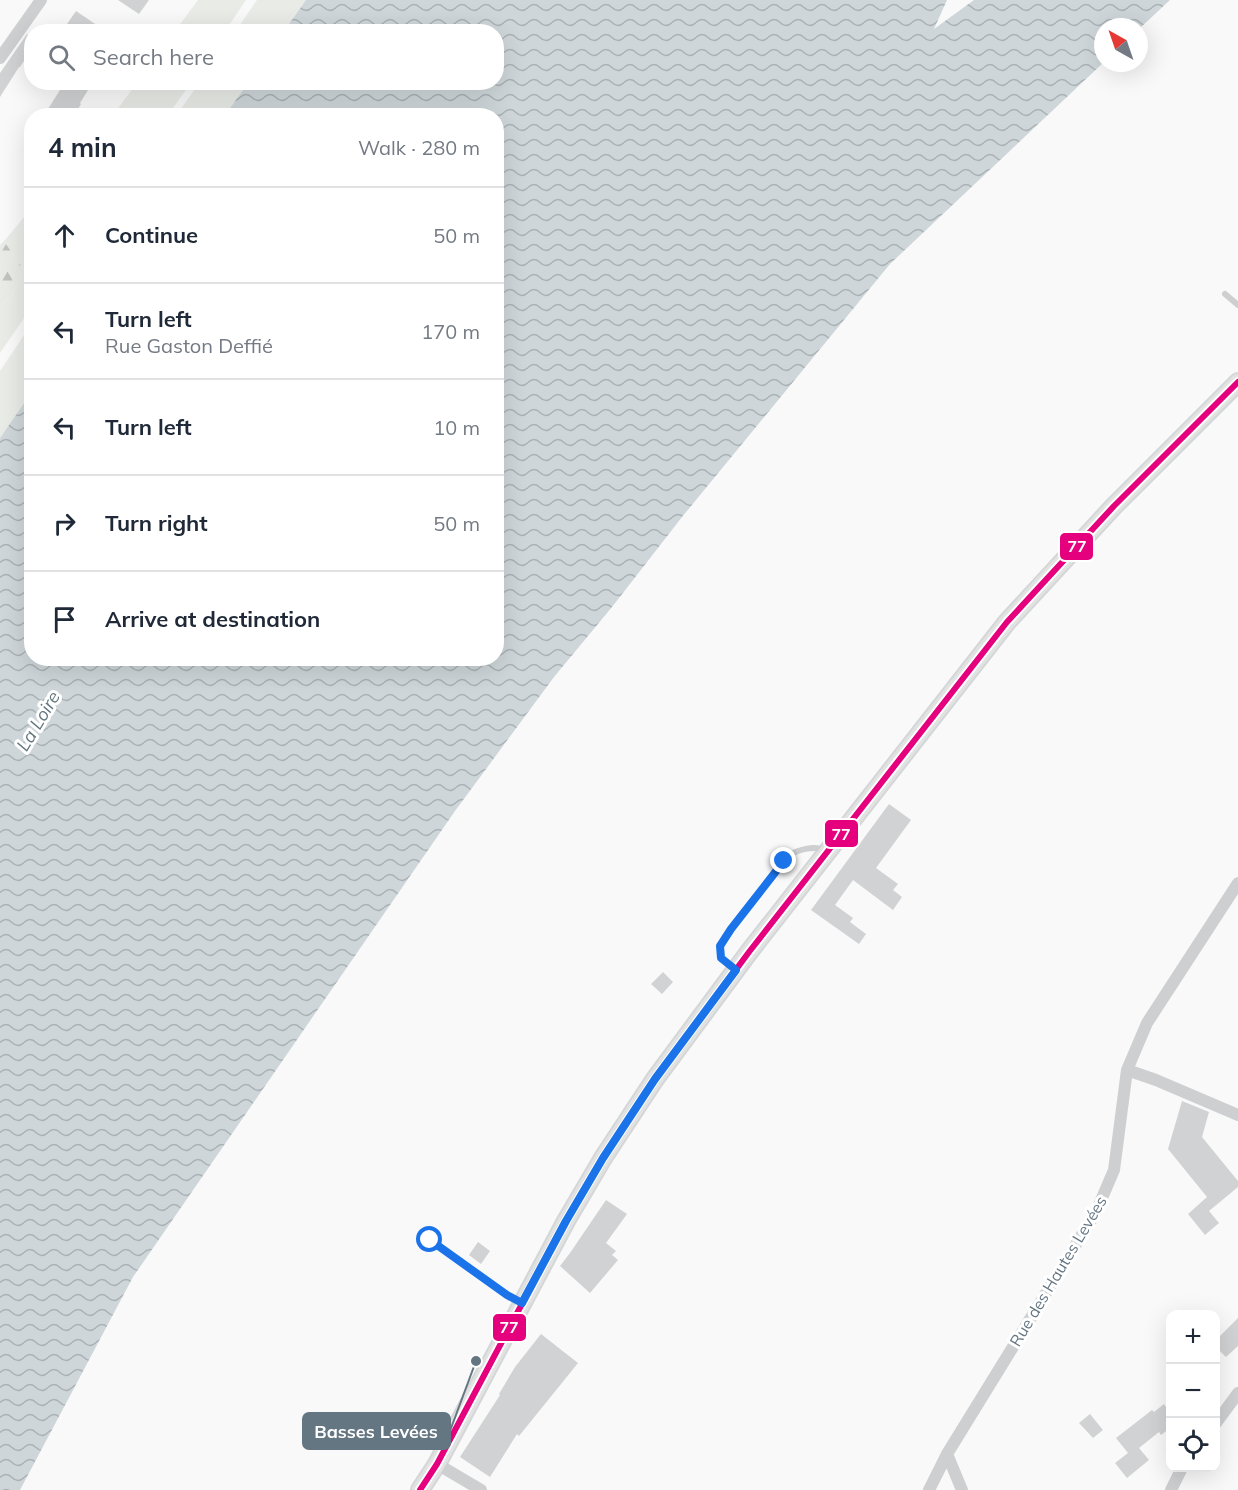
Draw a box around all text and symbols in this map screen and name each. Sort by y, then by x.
north arrow [1094,18,1148,72]
search box [24,24,504,90]
icon: search [45,41,78,74]
text: Search here [93,43,214,71]
text: 4 min [48,131,117,164]
text: Walk · 280 m [358,135,480,160]
icon: ahead [48,219,81,252]
text: Continue [105,221,198,249]
text: 50 m [433,223,480,248]
text: Turn left [105,305,192,333]
icon: left [48,315,81,348]
text: 170 m [421,319,480,344]
text: Rue Gaston Deffié [105,333,273,358]
icon: left [48,411,81,444]
text: Turn left [105,413,192,441]
text: 10 m [433,415,480,440]
icon: right [48,507,81,540]
text: Turn right [105,509,208,537]
text: 50 m [433,511,480,536]
line badge: 77 [1059,532,1094,561]
text: 77 [1067,536,1087,556]
icon: arrive [48,603,81,636]
text: Arrive at destination [105,605,320,633]
water label: La Loire [11,687,65,755]
line badge: 77 [824,819,859,848]
text: 77 [831,824,851,844]
route end [770,847,796,873]
street label: Rue des Hautes Levées [1005,1192,1111,1350]
route start [416,1226,442,1252]
map controls [1166,1310,1220,1472]
button: + [1166,1310,1220,1364]
line badge: 77 [492,1313,527,1342]
text: 77 [499,1317,519,1337]
button: − [1166,1364,1220,1418]
callout: Basses Levées [303,1413,450,1449]
button: locate [1166,1418,1220,1472]
text: Basses Levées [314,1420,438,1443]

